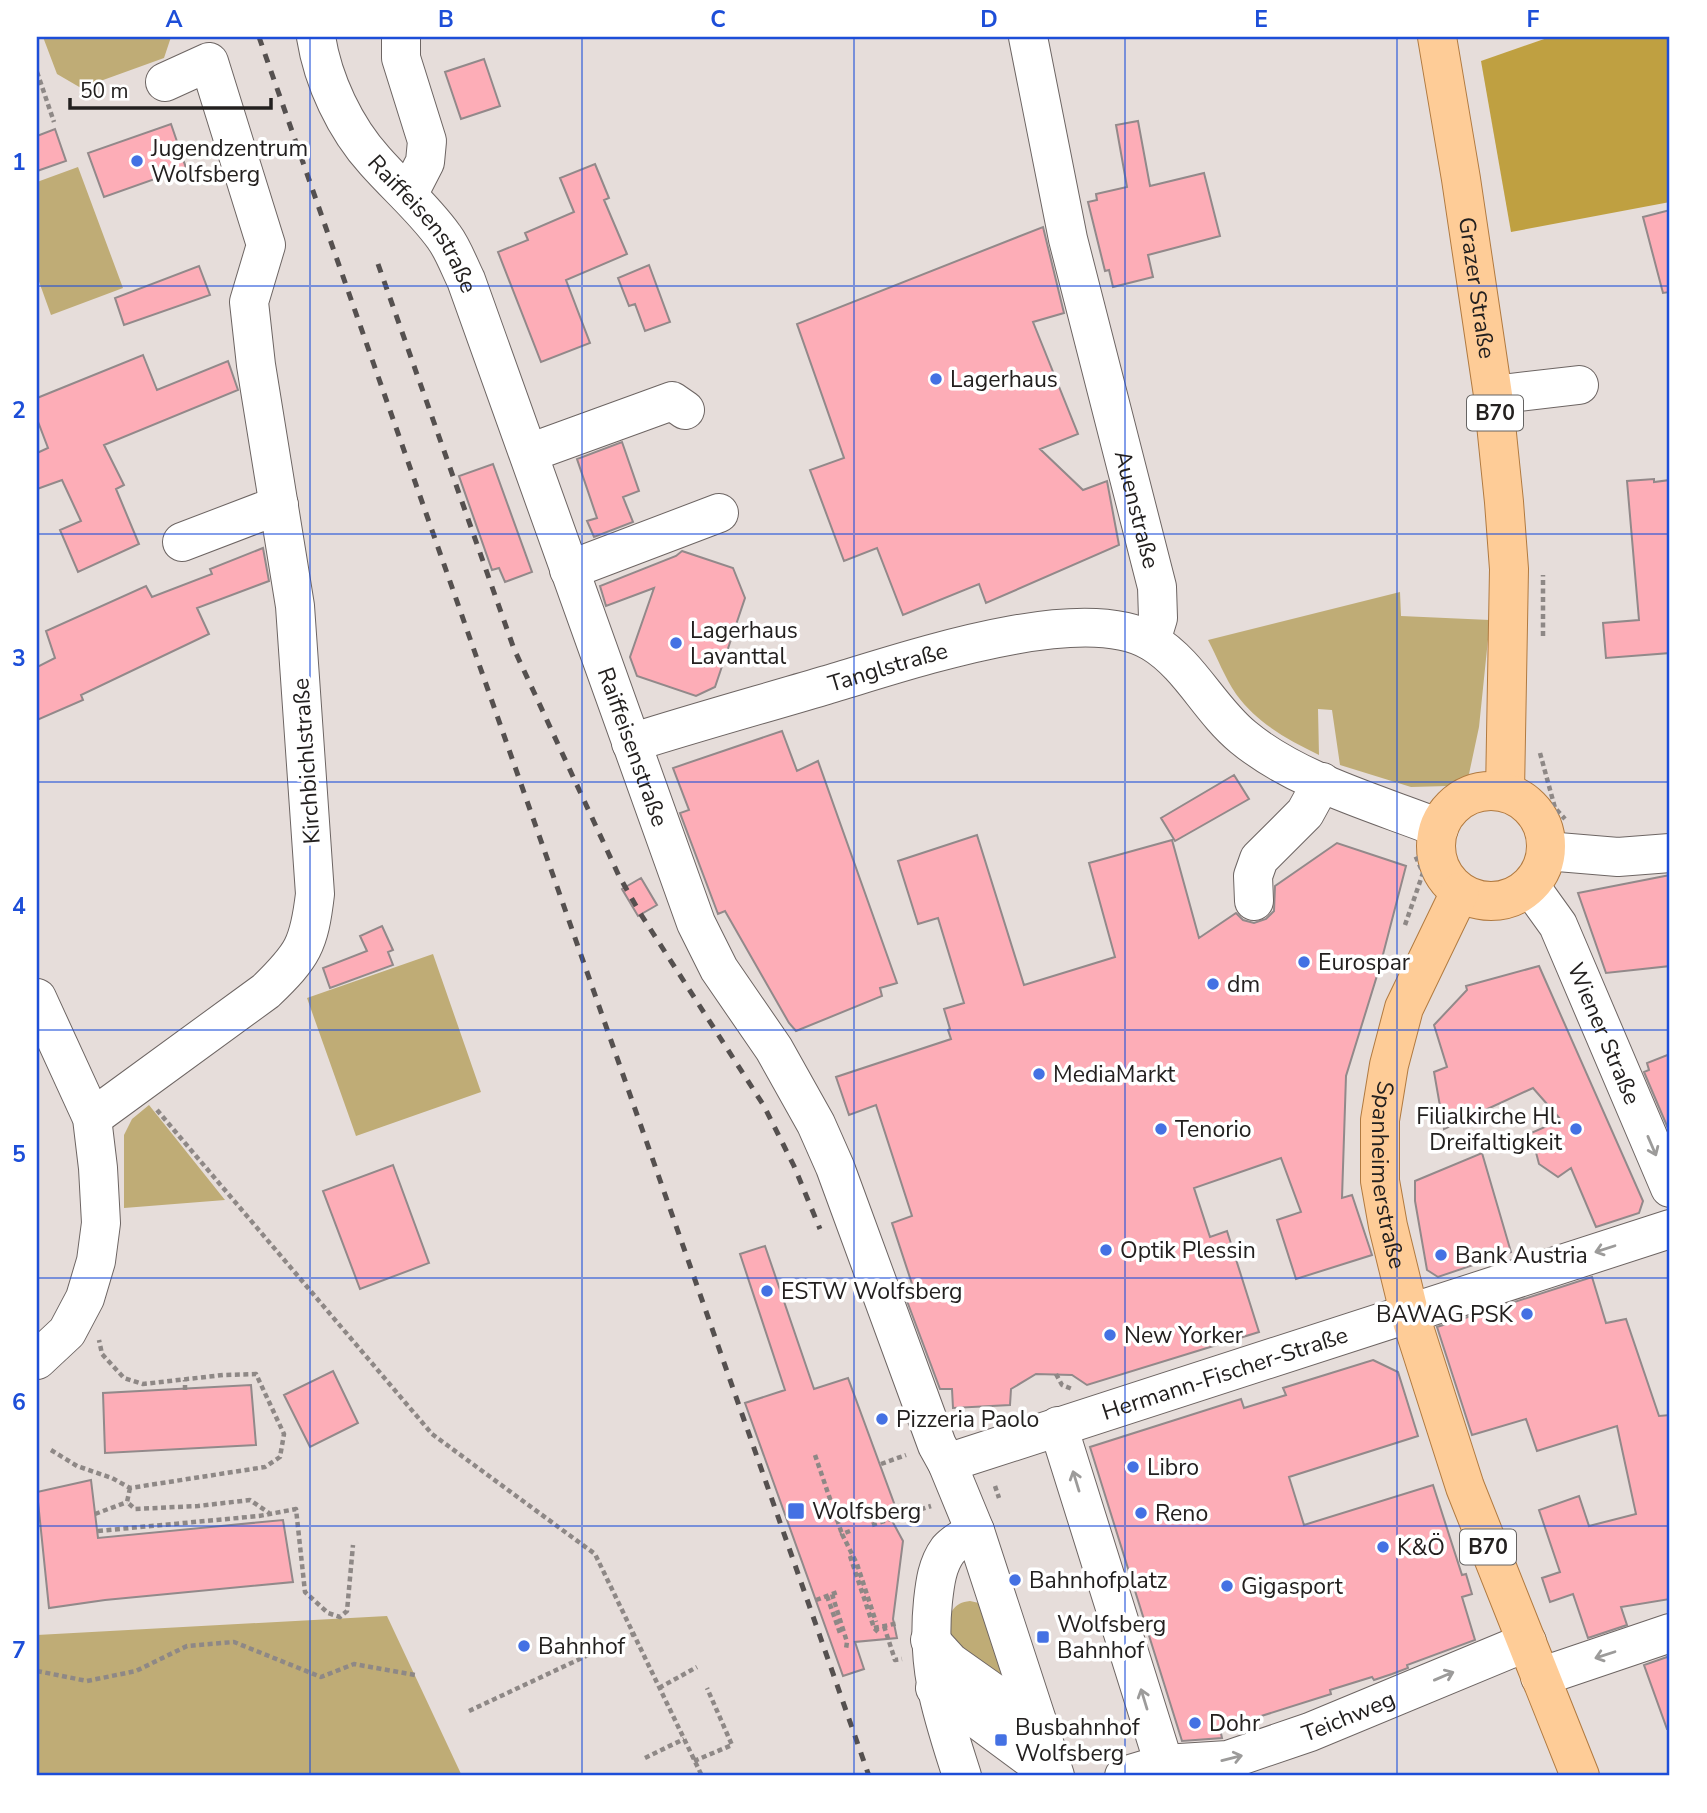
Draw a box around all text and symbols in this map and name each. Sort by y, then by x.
text: A [165,4,183,35]
text: B [438,4,454,35]
text: C [710,4,726,35]
text: D [980,4,998,35]
text: E [1254,4,1268,35]
text: F [1527,4,1540,35]
scale bar [70,66,271,110]
text: 50 m [80,77,129,105]
place label: Jugendzentrum Wolfsberg [150,133,308,190]
text: 1 [12,147,26,178]
street label: Raiffeisenstraße [361,148,484,297]
marker: Jugendzentrum Wolfsberg [129,153,145,169]
street label: Grazer Straße [1451,215,1502,361]
place label: Lagerhaus [950,364,1058,395]
marker: Lagerhaus [928,371,944,387]
text: 2 [12,395,26,426]
road number: B70 [1467,396,1523,430]
street label: Auenstraße [1107,447,1167,572]
place label: Lagerhaus Lavanttal [690,615,798,672]
marker: Lagerhaus Lavanttal [668,635,684,651]
street label: Tanglstraße [824,635,951,700]
text: 3 [12,643,26,674]
street label: Raiffeisenstraße [590,663,675,831]
street label: Kirchbichlstraße [285,677,328,845]
text: 4 [12,891,26,922]
place label: Eurospar [1318,947,1411,978]
marker: Eurospar [1296,954,1312,970]
street label: Wiener Straße [1560,958,1648,1109]
place label: dm [1227,969,1260,1000]
marker: dm [1205,976,1221,992]
place label: MediaMarkt [1053,1059,1176,1090]
marker: MediaMarkt [1031,1066,1047,1082]
street label: Spanheimerstraße [1364,1079,1413,1272]
place label: Filialkirche Hl. Dreifaltigkeit [1416,1101,1563,1158]
place label: Tenorio [1175,1114,1252,1145]
marker: Tenorio [1153,1121,1169,1137]
marker: Filialkirche Hl. Dreifaltigkeit [1568,1121,1584,1137]
one-way arrow [1647,1135,1660,1156]
text: 5 [12,1139,26,1170]
place label: Optik Plessin [1120,1235,1256,1266]
place label: Bank Austria [1455,1240,1588,1271]
marker: Optik Plessin [1098,1242,1114,1258]
one-way arrow [1594,1243,1616,1256]
marker: Bank Austria [1433,1247,1449,1263]
place label: ESTW Wolfsberg [781,1276,963,1307]
marker: ESTW Wolfsberg [759,1283,775,1299]
place label: BAWAG PSK [1376,1299,1514,1330]
marker: BAWAG PSK [1519,1306,1535,1322]
street label: Hermann-Fischer-Straße [1098,1319,1352,1428]
place label: New Yorker [1124,1320,1244,1351]
marker: New Yorker [1102,1327,1118,1343]
text: 6 [12,1387,26,1418]
place label: Pizzeria Paolo [896,1404,1039,1435]
marker: Pizzeria Paolo [874,1411,890,1427]
place label: Libro [1147,1452,1199,1483]
marker: Libro [1125,1459,1141,1475]
one-way arrow [1068,1471,1081,1493]
place label: Wolfsberg [812,1496,921,1527]
place label: Reno [1155,1498,1208,1529]
marker: Wolfsberg [786,1501,806,1521]
marker: Reno [1133,1505,1149,1521]
road number: B70 [1460,1530,1516,1564]
place label: K&Ö [1397,1532,1445,1563]
marker: K&Ö [1375,1539,1391,1555]
place label: Bahnhofplatz [1029,1565,1167,1596]
place label: Gigasport [1241,1571,1344,1602]
marker: Bahnhofplatz [1007,1572,1023,1588]
marker: Gigasport [1219,1578,1235,1594]
place label: Wolfsberg Bahnhof [1057,1609,1166,1666]
marker: Wolfsberg Bahnhof [1035,1629,1051,1645]
place label: Bahnhof [538,1631,626,1662]
text: 7 [12,1635,26,1666]
marker: Bahnhof [516,1638,532,1654]
one-way arrow [1595,1649,1617,1662]
one-way arrow [1433,1669,1454,1682]
street label: Teichweg [1298,1683,1400,1750]
one-way arrow [1136,1688,1149,1710]
place label: Dohr [1209,1708,1261,1739]
place label: Busbahnhof Wolfsberg [1015,1712,1140,1769]
marker: Dohr [1187,1715,1203,1731]
marker: Busbahnhof Wolfsberg [993,1732,1009,1748]
one-way arrow [1220,1751,1243,1764]

